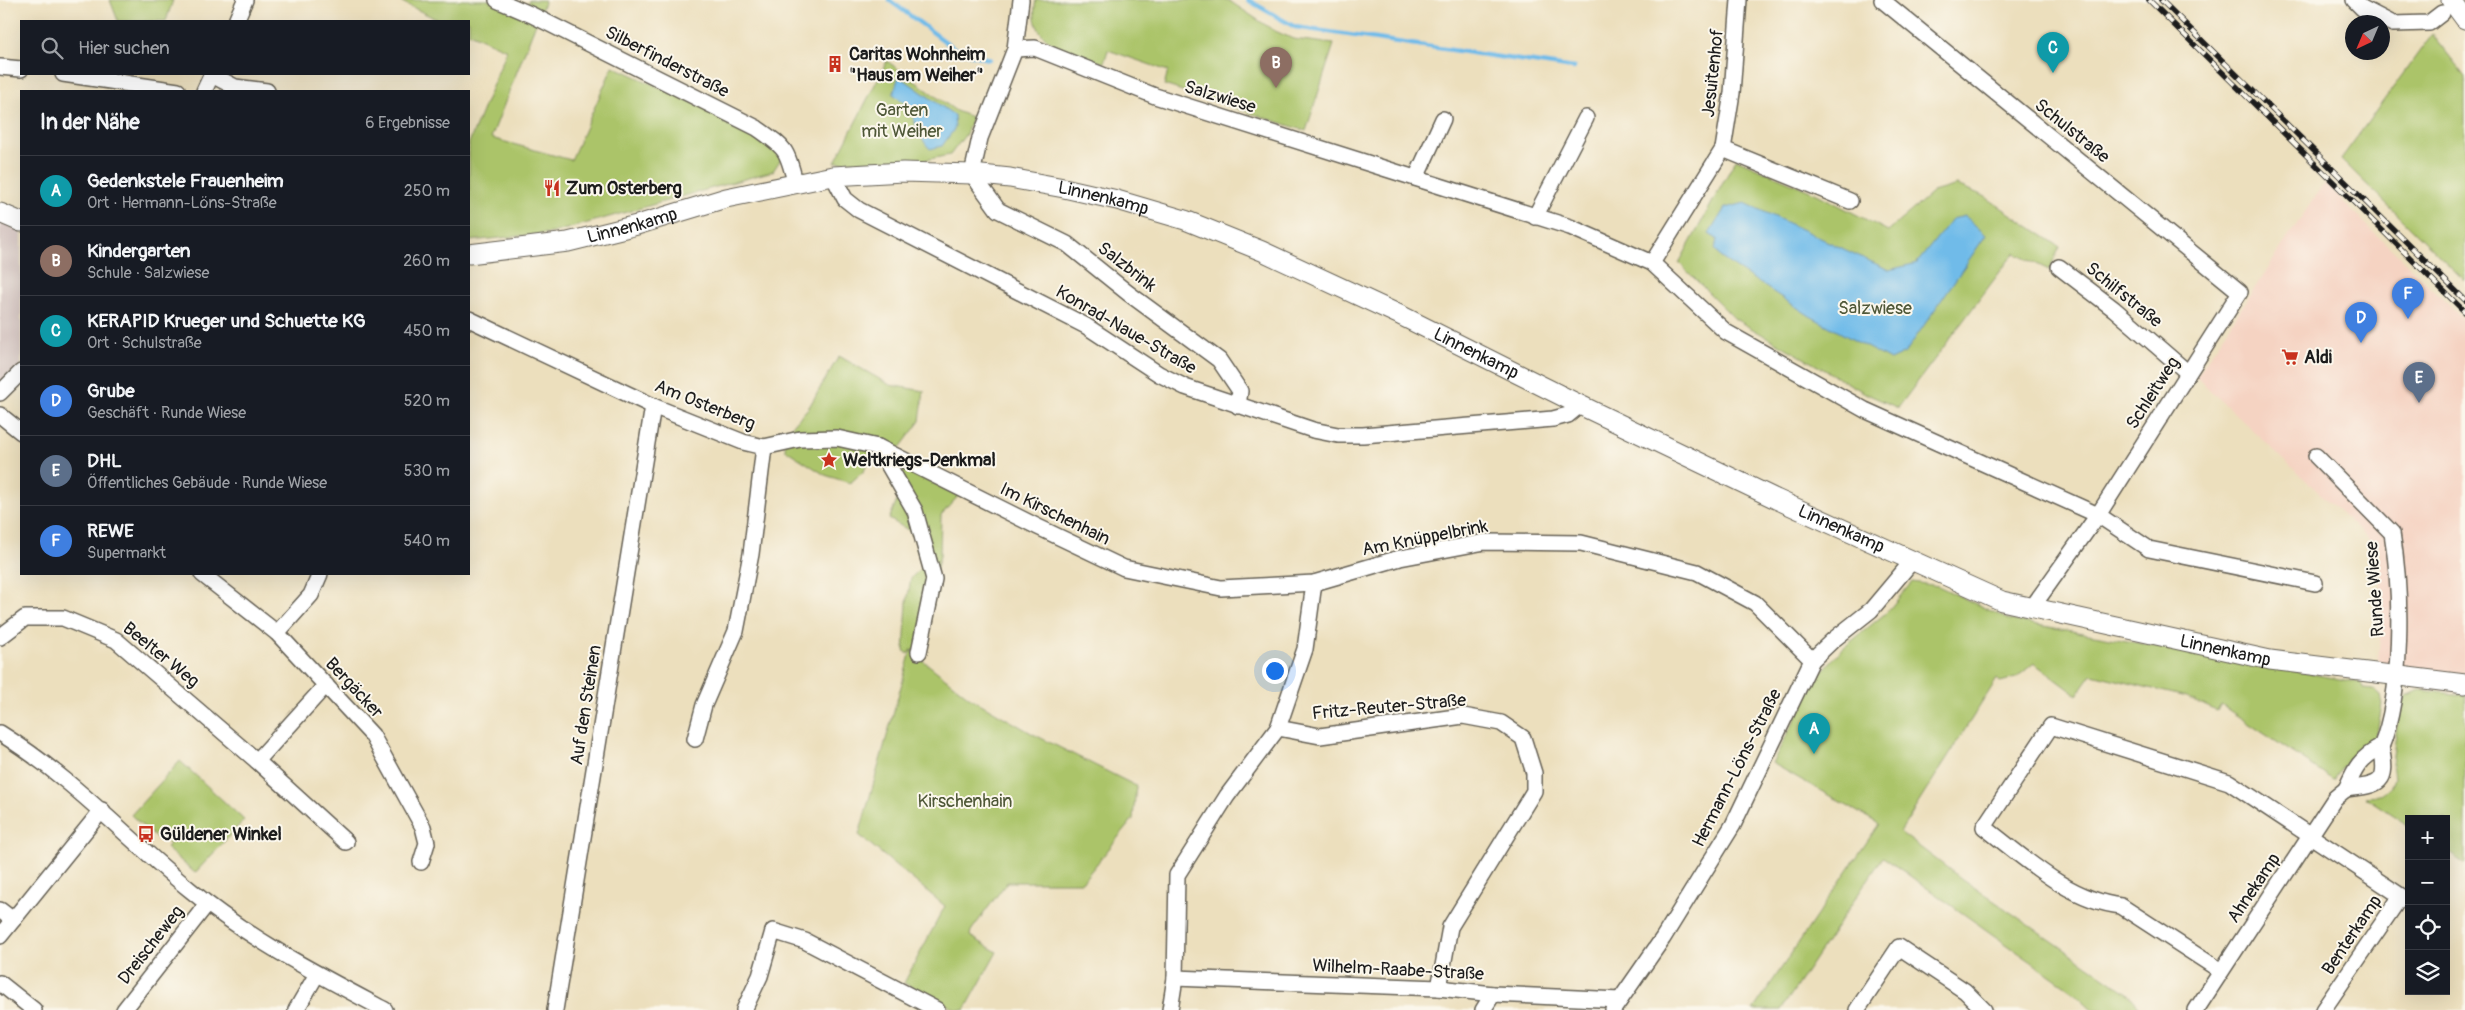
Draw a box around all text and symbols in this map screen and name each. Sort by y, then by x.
north arrow [2345,15,2390,60]
search box [20,20,470,75]
street label: Silberfinderstraße [601,21,733,103]
street label: Jesuitenhof [1697,27,1729,118]
pin: C [2037,32,2069,73]
icon: search [38,34,66,62]
text: Hier suchen [78,36,170,60]
place label: Caritas Wohnheim "Haus am Weiher" [849,43,985,87]
pin: B [1260,47,1292,88]
building icon: Caritas Wohnheim "Haus am Weiher" [825,54,845,74]
street label: Salzwiese [1181,75,1259,119]
street label: Schulstraße [2030,94,2114,168]
park label: Garten mit Weiher [861,99,943,143]
text: In der Nähe [40,109,140,136]
text: 6 Ergebnisse [365,113,450,133]
text: Gedenkstele Frauenheim [87,169,284,193]
street label: Linnenkamp [1056,176,1152,220]
place label: Zum Osterberg [566,177,682,200]
restaurant icon: Zum Osterberg [542,178,562,198]
text: A [51,181,61,201]
text: 250 m [404,181,450,201]
text: Ort · Hermann-Löns-Straße [87,193,277,213]
street label: Linnenkamp [585,202,680,248]
street label: Salzbrink [1093,237,1161,297]
text: Kindergarten [87,239,191,263]
text: B [51,251,61,271]
text: 260 m [403,251,450,271]
street label: Schilfstraße [2081,257,2167,333]
text: Schule · Salzwiese [87,263,209,283]
pin: F [2392,278,2424,319]
street label: Konrad-Naue-Straße [1051,280,1201,380]
park label: Salzwiese [1838,297,1912,320]
pin: D [2345,302,2377,343]
text: KERAPID Krueger und Schuette KG [87,309,366,333]
text: C [51,321,61,341]
text: 450 m [403,321,450,341]
street label: Linnenkamp [1430,322,1523,384]
text: Ort · Schulstraße [87,333,202,353]
place label: Aldi [2304,346,2332,369]
supermarket icon: Aldi [2280,347,2300,367]
street label: Schleitweg [2121,352,2185,434]
pin: E [2403,362,2435,403]
street label: Am Osterberg [651,374,759,436]
text: Grube [87,379,135,403]
text: D [51,391,61,411]
text: 520 m [404,391,450,411]
text: Geschäft · Runde Wiese [87,403,246,423]
text: DHL [87,449,122,473]
place label: Weltkriegs-Denkmal [843,449,996,472]
place icon: Weltkriegs-Denkmal [819,450,839,470]
text: E [52,461,60,481]
text: 530 m [404,461,450,481]
text: Öffentliches Gebäude · Runde Wiese [87,473,327,493]
street label: Im Kirschenhain [996,477,1114,551]
street label: Linnenkamp [1794,499,1888,558]
street label: Am Knüppelbrink [1360,514,1490,561]
text: REWE [87,519,134,543]
text: F [51,531,61,551]
text: 540 m [403,531,450,551]
street label: Runde Wiese [2360,540,2390,638]
text: Supermarkt [87,543,166,563]
street label: Beelter Weg [118,617,204,693]
street label: Linnenkamp [2178,629,2273,671]
street label: Auf den Steinen [565,643,607,767]
street label: Bergäcker [320,653,388,724]
your location [1262,658,1288,684]
street label: Hermann-Löns-Straße [1687,685,1787,851]
street label: Fritz-Reuter-Straße [1311,689,1467,725]
pin: A [1798,713,1830,754]
park label: Kirschenhain [918,790,1012,813]
map controls [2405,815,2450,995]
button: + [2405,815,2450,860]
place label: Güldener Winkel [160,823,282,846]
bus stop icon: Güldener Winkel [136,824,156,844]
street label: Ahnekamp [2222,849,2286,927]
button: − [2405,860,2450,905]
street label: Benterkamp [2317,891,2387,979]
street label: Dreischeweg [113,901,189,989]
button: locate [2405,905,2450,950]
button: layers [2405,950,2450,995]
street label: Wilhelm-Raabe-Straße [1312,954,1485,986]

